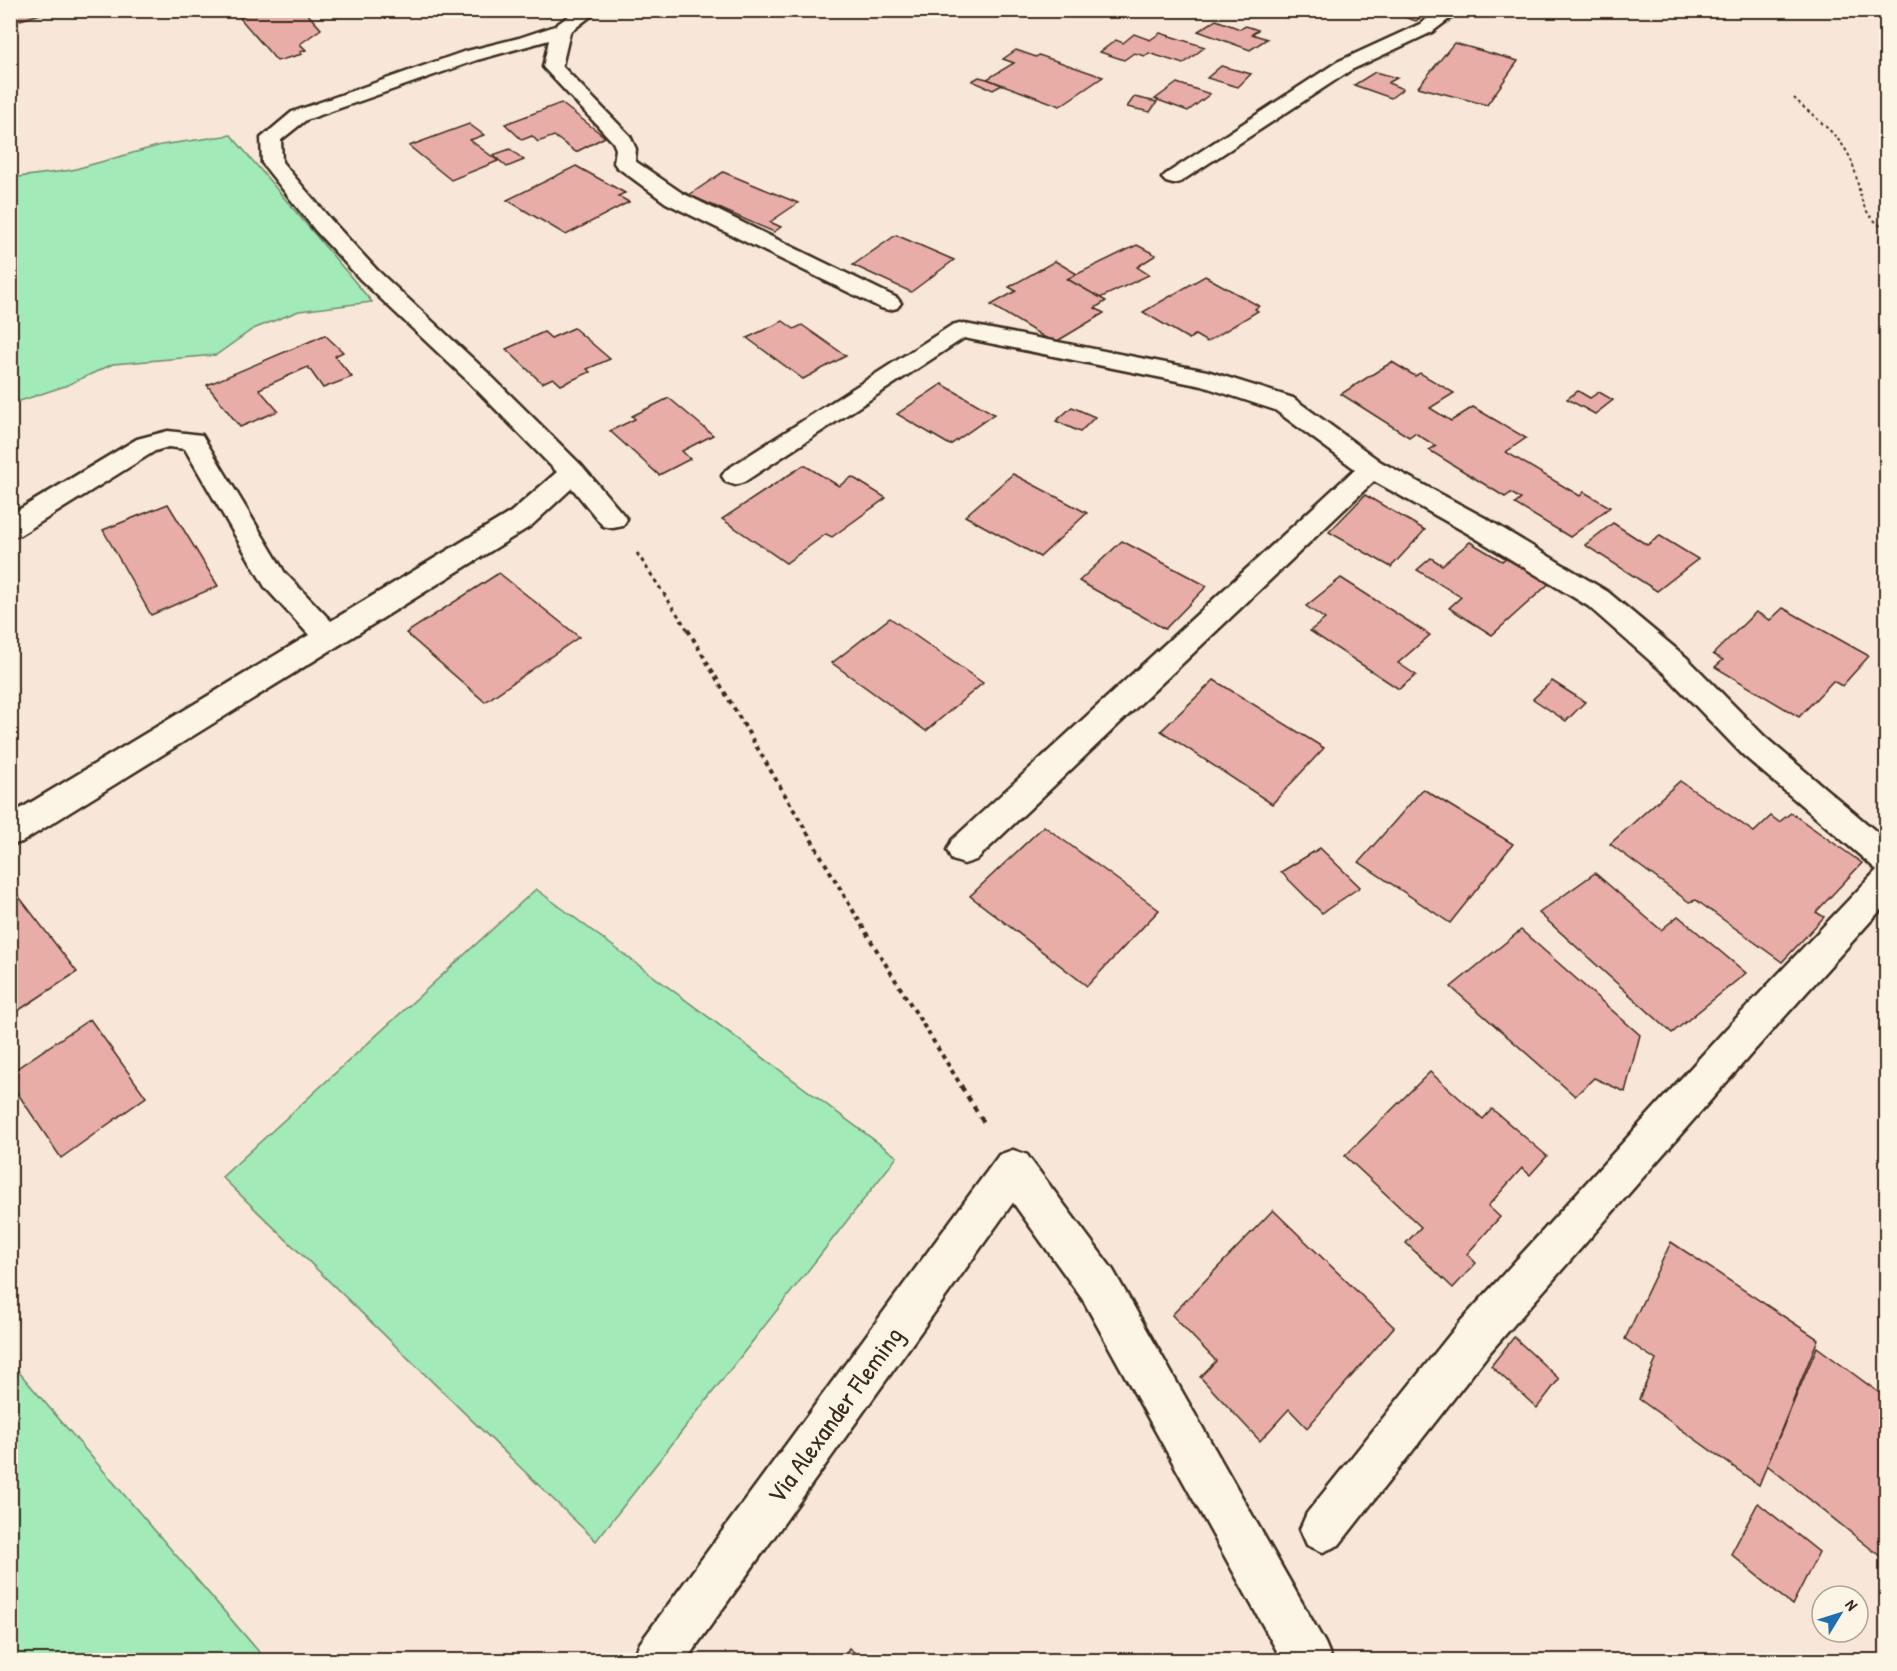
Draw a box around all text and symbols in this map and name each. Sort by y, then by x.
street label: Via Alexander Fleming [759,1319,911,1510]
north arrow [1810,1584,1870,1644]
text: N [1841,1595,1863,1615]

